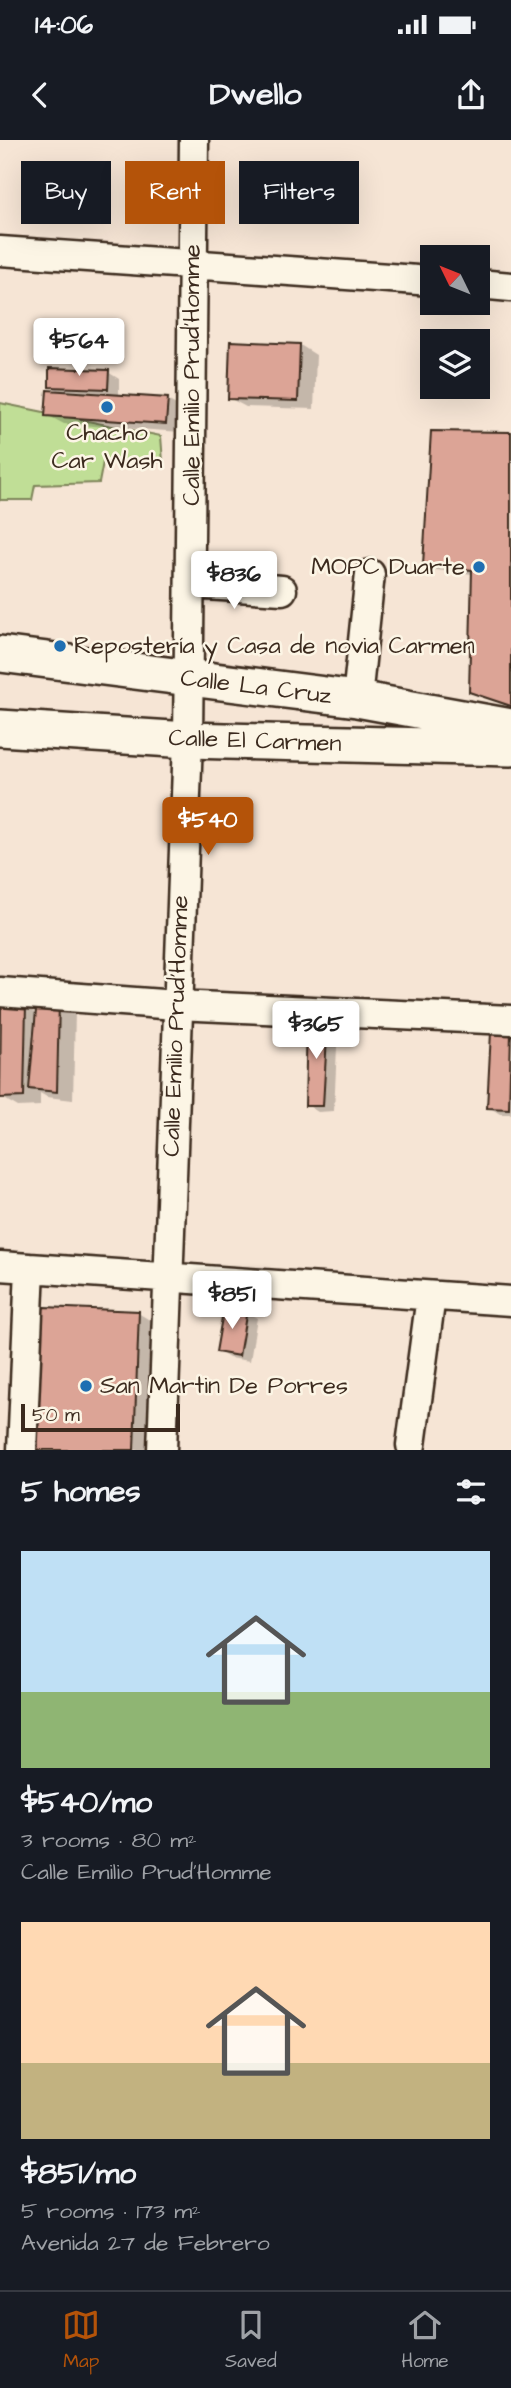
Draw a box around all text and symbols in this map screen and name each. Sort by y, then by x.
text: 14:06 [35,7,93,43]
text: Dwello [210,72,302,117]
icon: back [21,76,59,114]
icon: share [452,76,490,114]
chip: Buy [21,161,111,224]
chip: Rent [125,161,225,224]
chip: Filters [239,161,359,224]
street label: Calle Emilio Prud'Homme [175,244,209,506]
north arrow [420,245,490,315]
map controls [420,245,490,399]
pin: $564 [38,318,120,378]
text: $564 [49,325,109,357]
button: layers [420,329,490,399]
marker: Chacho Car Wash [99,399,115,415]
place label: Chacho Car Wash [52,416,163,478]
place label: MOPC Duarte [311,550,465,584]
pin: $836 [193,552,275,611]
text: $836 [207,558,261,590]
marker: MOPC Duarte [471,559,487,575]
place label: Repostería y Casa de novia Carmen [74,629,475,664]
marker: Repostería y Casa de novia Carmen [52,638,68,654]
street label: Calle La Cruz [178,661,334,713]
street label: Calle El Carmen [168,721,342,761]
pin: $540 [167,798,249,857]
text: $540 [178,804,238,836]
street label: Calle Emilio Prud'Homme [154,895,198,1157]
pin: $365 [275,1002,357,1061]
text: $365 [288,1008,344,1040]
pin: $851 [191,1272,273,1331]
text: $851 [209,1278,255,1310]
place label: San Martin De Porres [100,1369,348,1403]
marker: San Martin De Porres [78,1378,94,1394]
scale bar [21,1401,180,1433]
text: 50 m [32,1402,80,1429]
text: 5 homes [21,1471,141,1513]
icon: filters [452,1473,490,1511]
icon: home [193,1597,319,1723]
text: $540/mo [21,1782,152,1824]
text: 3 rooms · 80 m² [21,1824,197,1856]
text: Calle Emilio Prud'Homme [21,1856,272,1888]
icon: home [193,1968,319,2094]
text: $851/mo [21,2153,136,2195]
text: 5 rooms · 173 m² [21,2195,201,2227]
text: Avenida 27 de Febrero [21,2227,270,2259]
tab: Map [62,2306,100,2375]
tab: Saved [225,2306,277,2375]
tab: Home [401,2306,449,2375]

